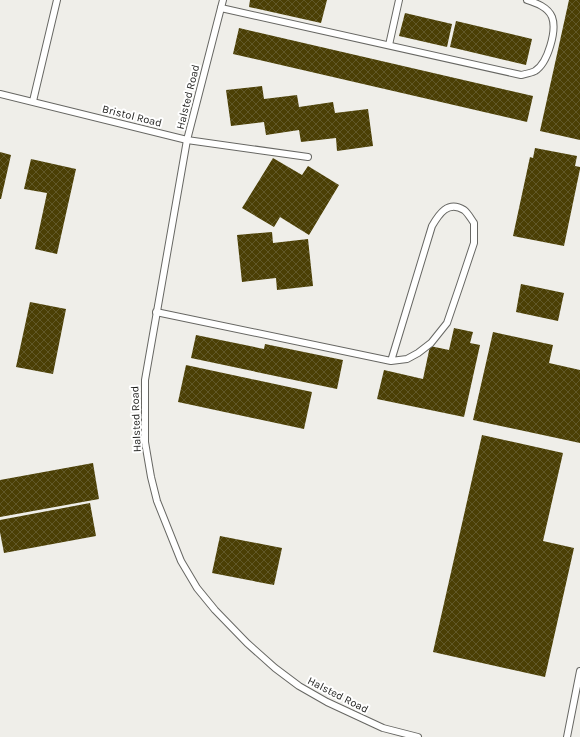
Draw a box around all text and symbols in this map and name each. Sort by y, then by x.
street label: Halsted Road [174,63,202,131]
street label: Bristol Road [101,102,163,130]
street label: Halsted Road [128,386,144,452]
street label: Halsted Road [305,674,371,716]

